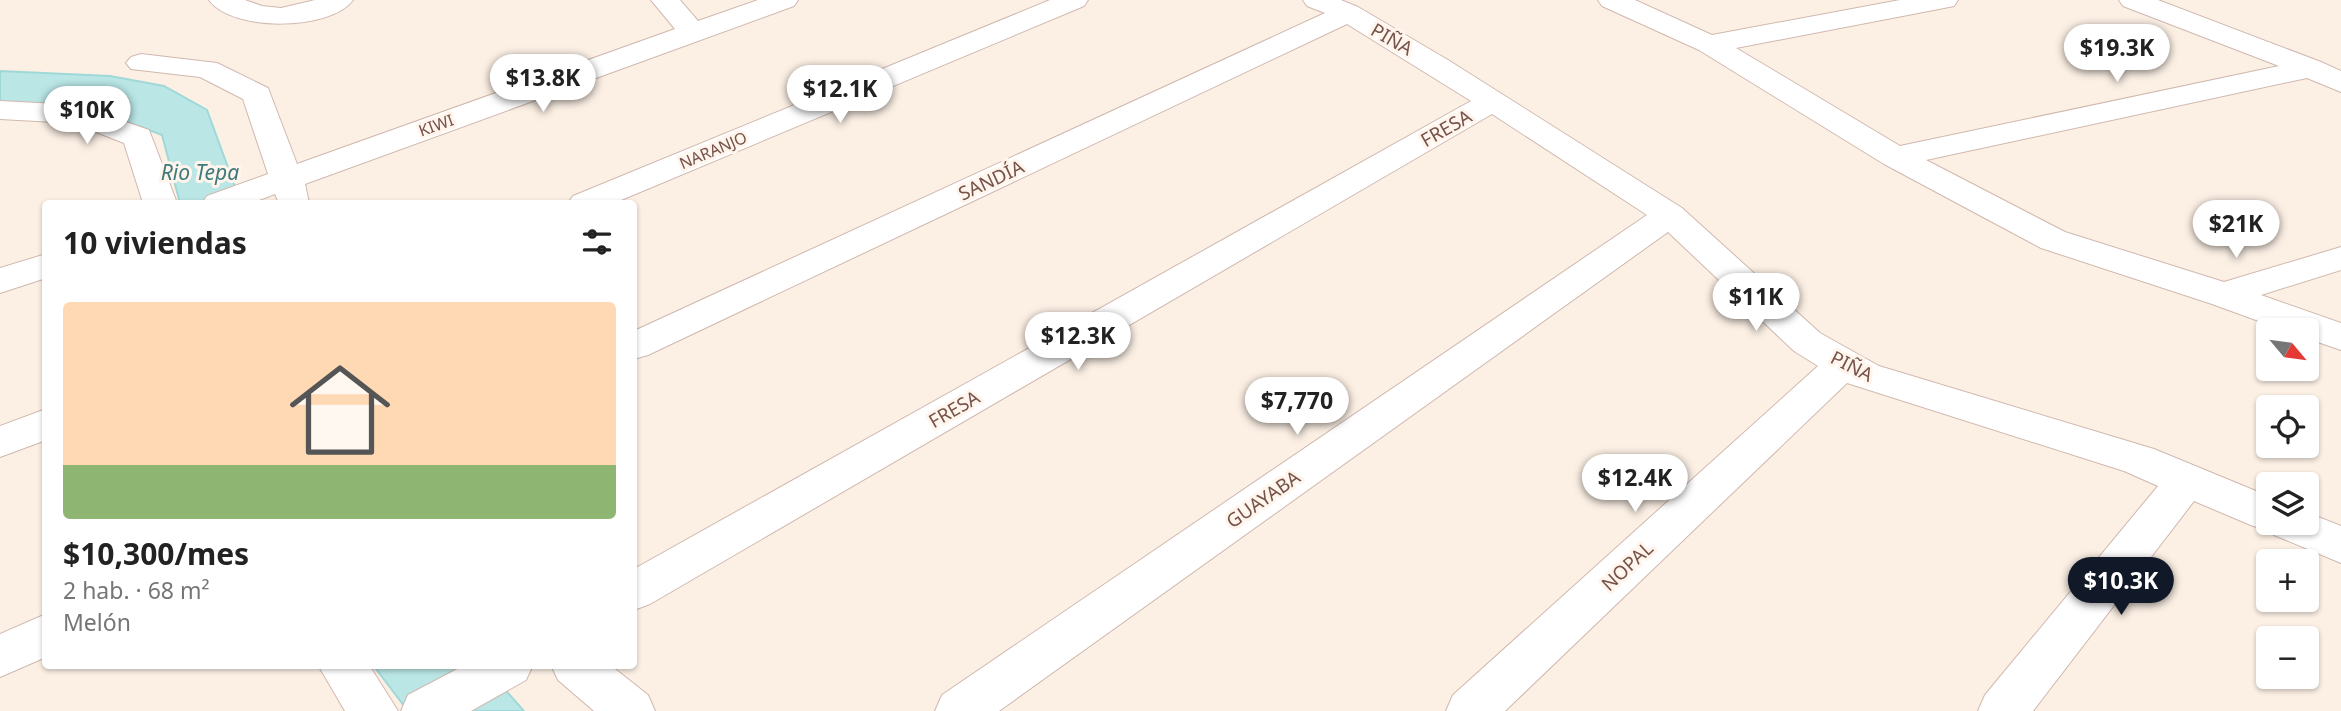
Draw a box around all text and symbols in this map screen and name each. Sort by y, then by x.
street label: PIÑA [1366,17,1419,62]
pin: $19.3K [2060,24,2174,84]
text: $19.3K [2080,31,2154,63]
pin: $13.8K [486,54,600,114]
text: $13.8K [506,61,580,93]
pin: $12.1K [783,66,897,125]
text: $12.1K [803,72,877,104]
pin: $10K [46,86,128,146]
text: $10K [60,93,114,125]
street label: FRESA [1416,103,1477,153]
street label: KIWI [415,109,457,141]
street label: NARANJO [676,126,750,174]
street label: SANDÍA [954,153,1029,206]
water label: Rio Tepa [161,158,239,186]
pin: $21K [2195,201,2277,260]
text: $21K [2209,207,2263,239]
text: 10 viviendas [63,222,247,263]
icon: filters [578,223,616,261]
pin: $11K [1715,274,1797,333]
text: $11K [1729,280,1783,312]
pin: $12.3K [1021,312,1135,372]
north arrow [2256,318,2319,382]
map controls [2256,318,2319,689]
text: $12.3K [1041,319,1115,351]
street label: PIÑA [1826,344,1878,388]
icon: home [277,347,403,473]
pin: $7,770 [1240,378,1354,437]
street label: FRESA [924,384,985,434]
text: $7,770 [1261,384,1333,416]
button: locate [2256,395,2319,458]
pin: $12.4K [1578,454,1692,514]
text: $12.4K [1598,461,1672,493]
street label: GUAYABA [1221,464,1306,534]
button: layers [2256,472,2319,535]
text: $10,300/mes [63,533,249,574]
street label: NOPAL [1595,535,1659,597]
button: + [2256,549,2319,612]
pin: $10.3K [2064,558,2178,617]
text: $10.3K [2084,564,2158,596]
text: 2 hab. · 68 m² [63,574,210,606]
text: Melón [63,606,131,638]
button: − [2256,626,2319,689]

